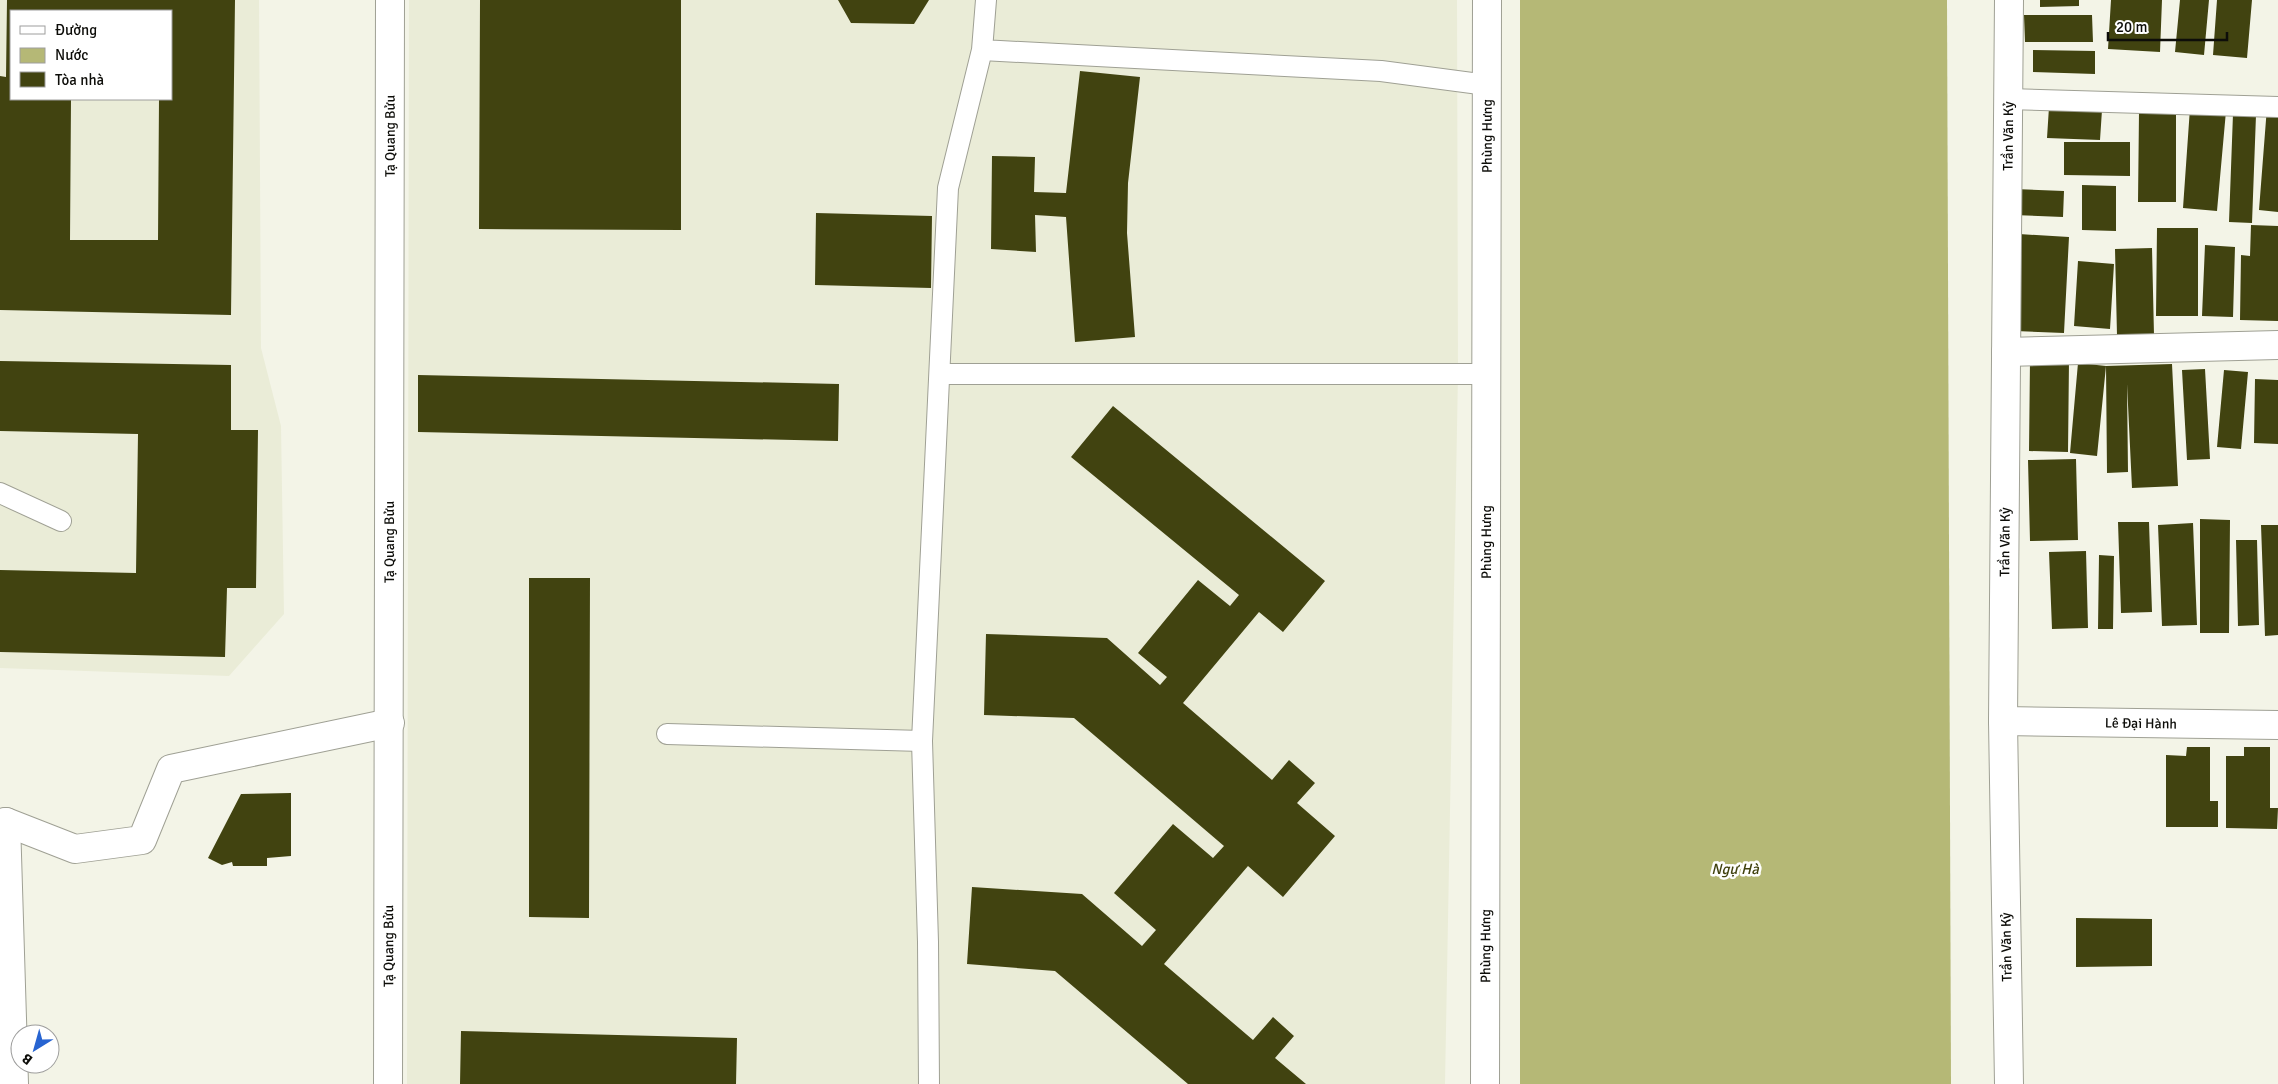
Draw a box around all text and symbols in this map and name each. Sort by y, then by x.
legend [10,10,172,100]
scale bar [2108,10,2227,42]
text: 20 m [2116,18,2147,36]
text: Đường [55,21,97,39]
text: Nước [55,46,88,64]
text: Tòa nhà [55,71,104,89]
street label: Tạ Quang Bửu [382,95,399,177]
street label: Phùng Hưng [1479,99,1496,173]
street label: Trần Văn Kỷ [2000,101,2017,171]
street label: Tạ Quang Bửu [381,501,398,583]
street label: Phùng Hưng [1478,505,1495,579]
street label: Trần Văn Kỷ [1996,507,2014,577]
street label: Lê Đại Hành [2105,714,2177,733]
water label: Ngự Hà [1711,860,1759,878]
street label: Tạ Quang Bửu [380,905,397,987]
street label: Phùng Hưng [1477,909,1494,983]
street label: Trần Văn Kỷ [1997,912,2016,982]
north arrow [10,1024,60,1074]
text: B [19,1049,36,1068]

